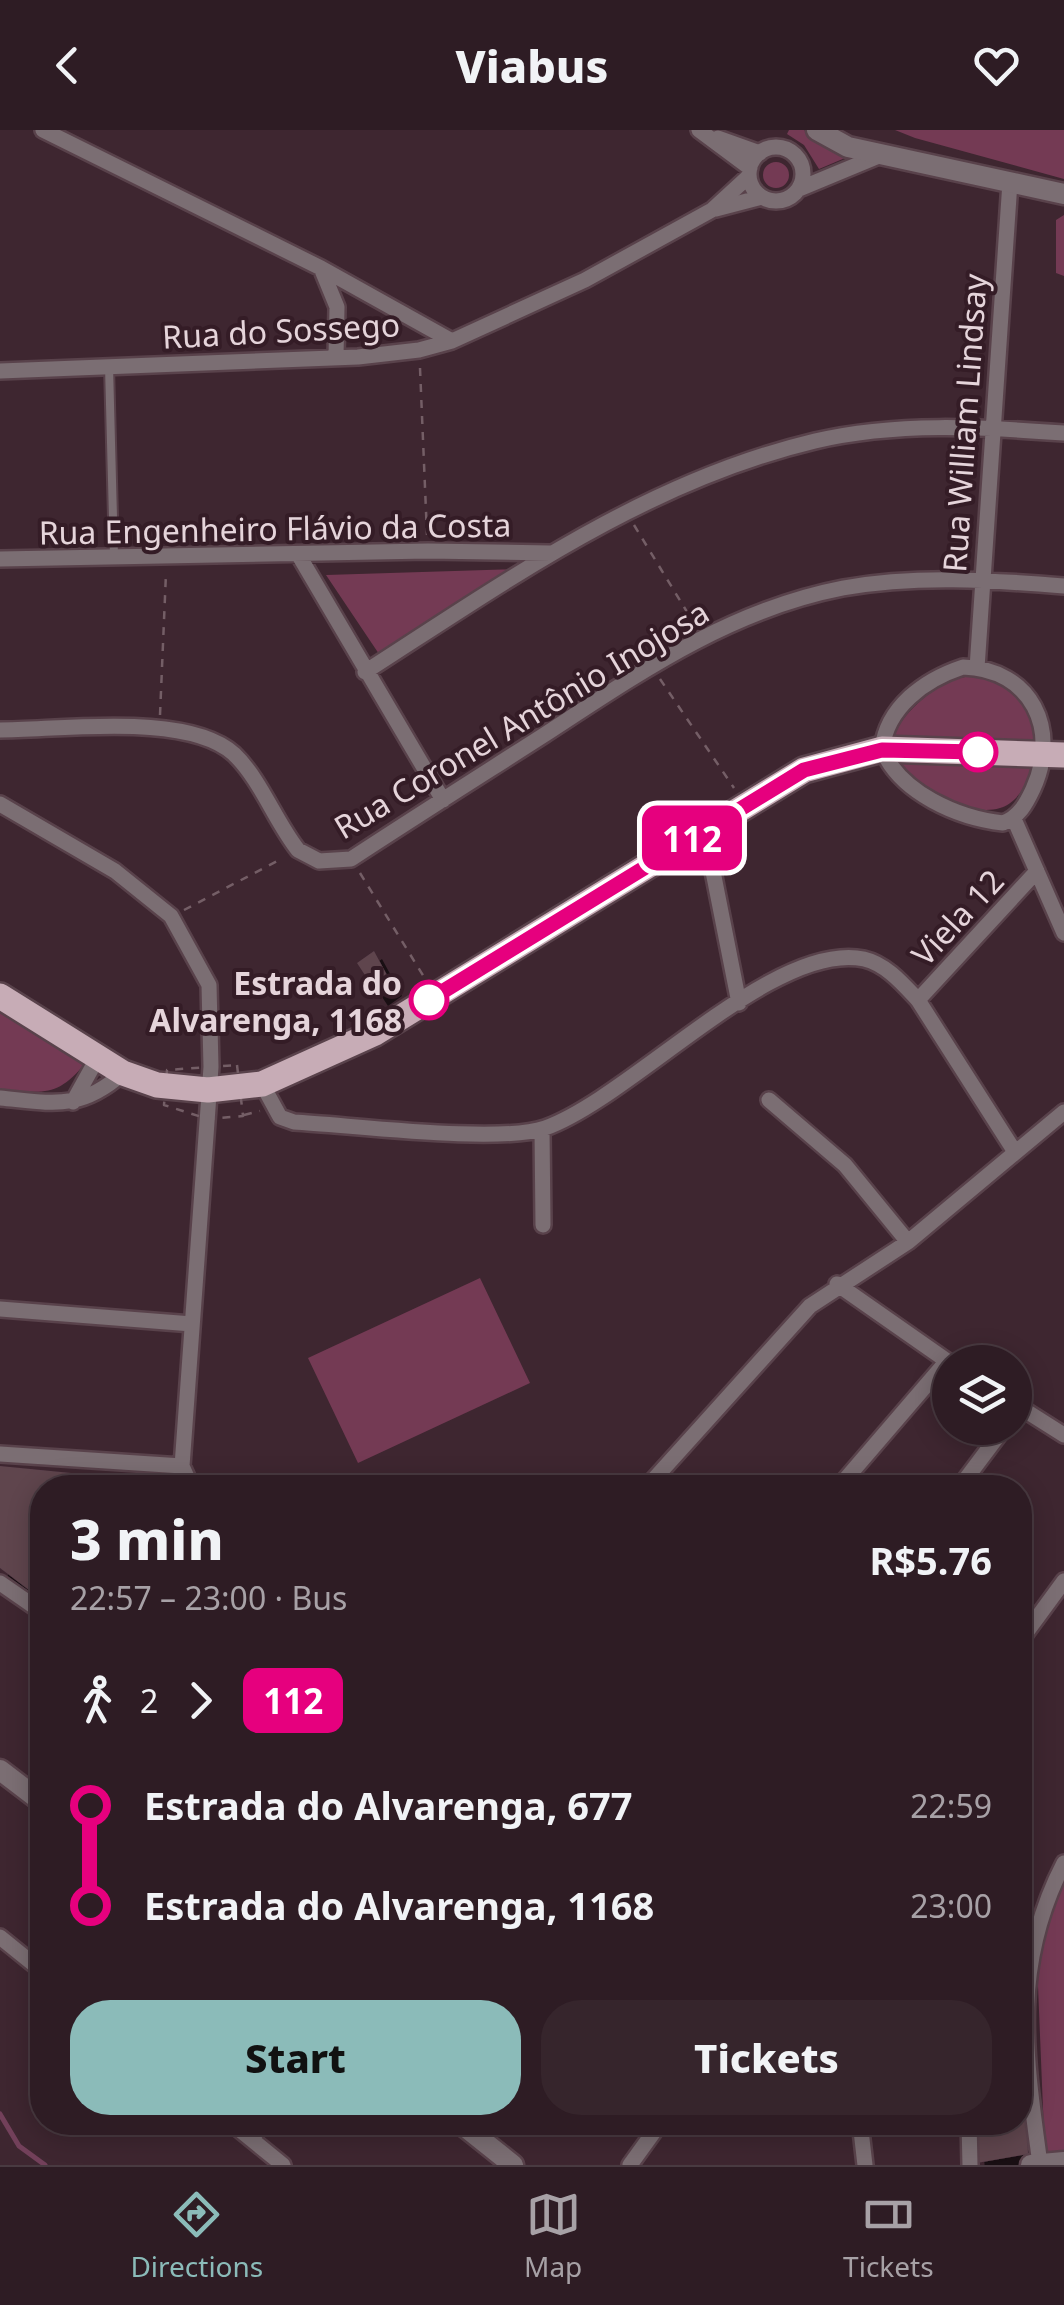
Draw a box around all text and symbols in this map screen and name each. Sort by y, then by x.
text: Viabus [456,35,608,96]
icon: back [40,38,95,93]
icon: heart [969,38,1024,93]
street label: Rua William Lindsay [932,272,996,574]
street label: Rua do Sossego [161,302,401,358]
street label: Rua Engenheiro Flávio da Costa [38,502,512,554]
street label: Rua Coronel Antônio Inojosa [326,590,716,848]
unlabelled marker [959,733,997,771]
line badge: 112 [634,806,750,870]
text: 112 [662,815,722,862]
street label: Viela 12 [902,860,1012,974]
place label: Estrada do Alvarenga, 1168 [149,961,402,1041]
marker: Estrada do Alvarenga, 1168 [410,981,448,1019]
map controls [932,1345,1032,1445]
button: layers [932,1345,1032,1445]
text: 3 min [70,1501,224,1576]
text: R$5.76 [869,1534,992,1586]
text: 22:57 – 23:00 · Bus [70,1576,347,1619]
icon: walk [70,1673,125,1728]
icon: forward [173,1673,228,1728]
text: 112 [263,1677,323,1724]
text: 2 [140,1679,158,1722]
text: Estrada do Alvarenga, 677 [144,1779,633,1831]
text: 22:59 [910,1784,992,1827]
text: Estrada do Alvarenga, 1168 [144,1879,654,1931]
text: 23:00 [910,1884,992,1927]
button: Start [70,2000,521,2115]
button: Tickets [541,2000,992,2115]
tab: Directions [130,2187,263,2285]
tab: Map [524,2187,582,2285]
tab: Tickets [843,2187,934,2285]

